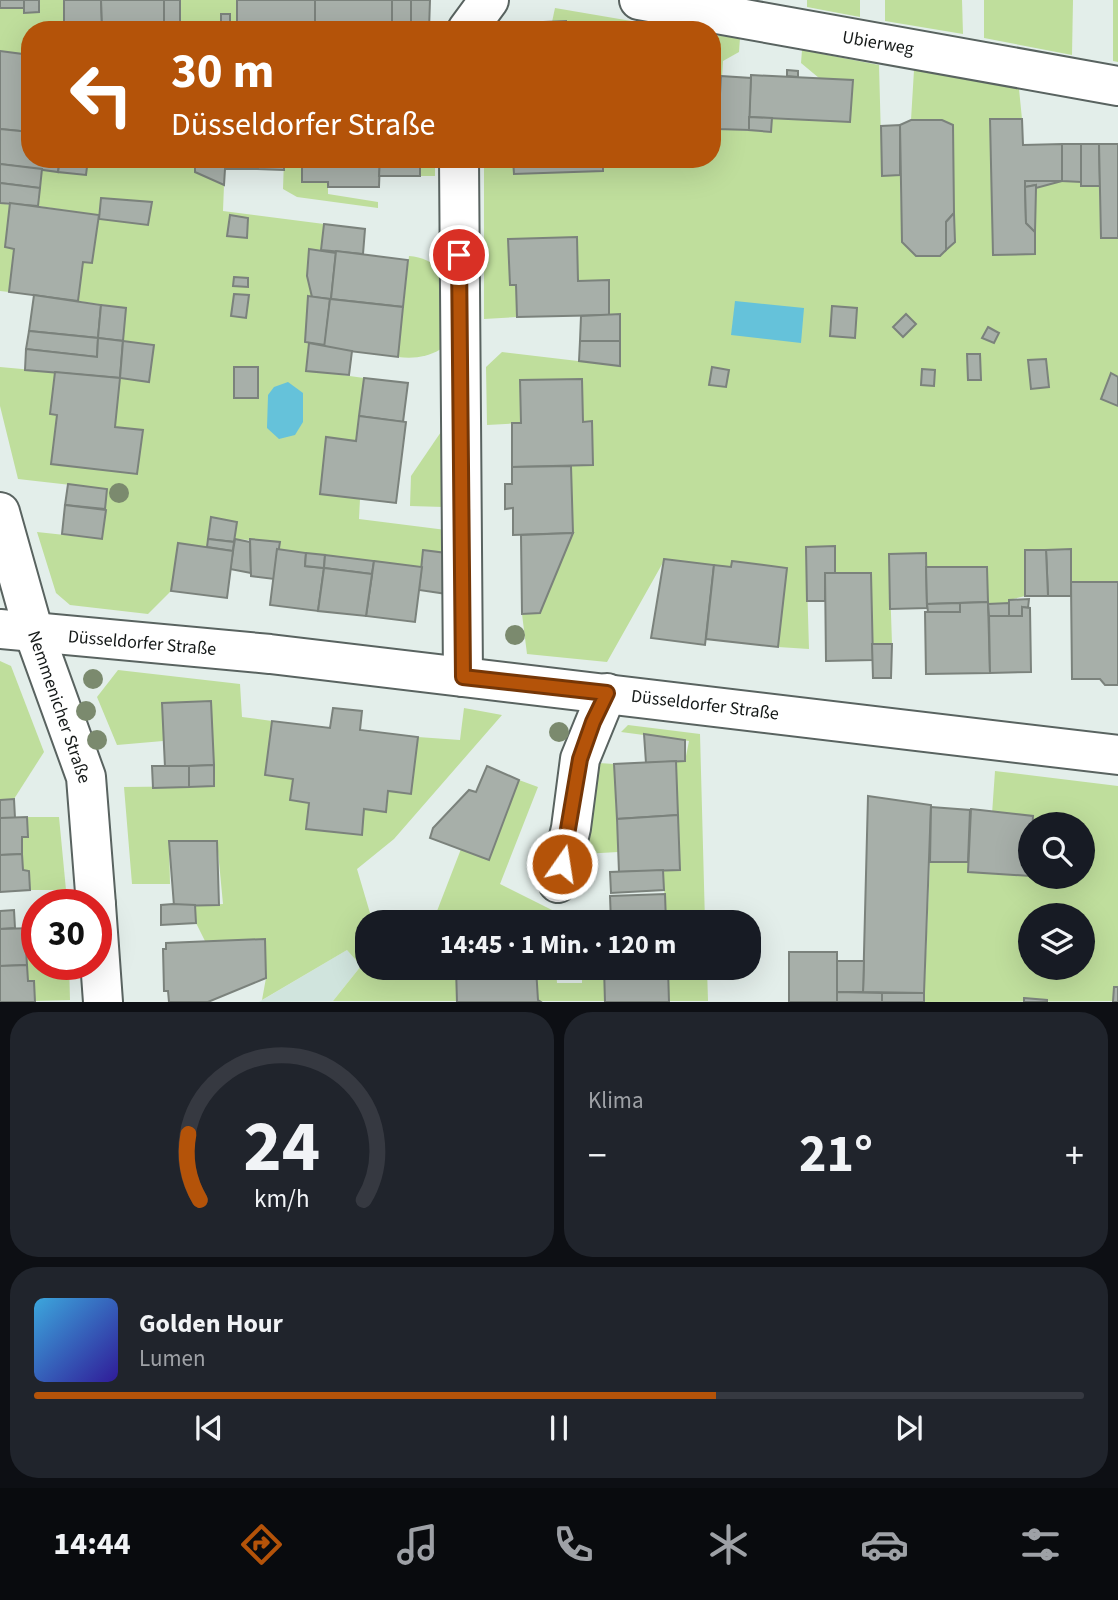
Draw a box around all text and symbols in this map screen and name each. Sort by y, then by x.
street label: Ubierweg [840,24,916,62]
text: 30 m [171,37,275,107]
icon: left [56,49,147,140]
text: Düsseldorfer Straße [171,102,435,148]
pin [429,225,489,285]
icon: arrive [440,236,478,274]
street label: Düsseldorfer Straße [67,624,217,662]
street label: Nemmenicher Straße [21,627,97,787]
street label: Düsseldorfer Straße [630,684,780,726]
map controls [1018,812,1095,980]
button: search [1018,812,1095,889]
position arrow [525,827,599,901]
speed limit sign: 30 [21,889,112,980]
button: layers [1018,903,1095,980]
text: 14:45 · 1 Min. · 120 m [440,926,676,963]
text: Klima [588,1084,644,1117]
text: 24 [244,1096,320,1200]
text: 21° [799,1118,873,1192]
text: − [588,1129,607,1183]
text: + [1065,1129,1084,1183]
text: km/h [254,1181,310,1217]
text: Golden Hour [139,1305,283,1342]
text: Lumen [139,1342,206,1375]
icon: previous [190,1409,228,1447]
icon: pause [540,1409,578,1447]
icon: next [890,1409,928,1447]
icon: directions [237,1520,286,1569]
icon: music [393,1520,442,1569]
icon: phone [549,1520,598,1569]
icon: climate [704,1520,753,1569]
icon: car [860,1520,909,1569]
icon: filters [1016,1520,1065,1569]
text: 14:44 [53,1521,131,1567]

